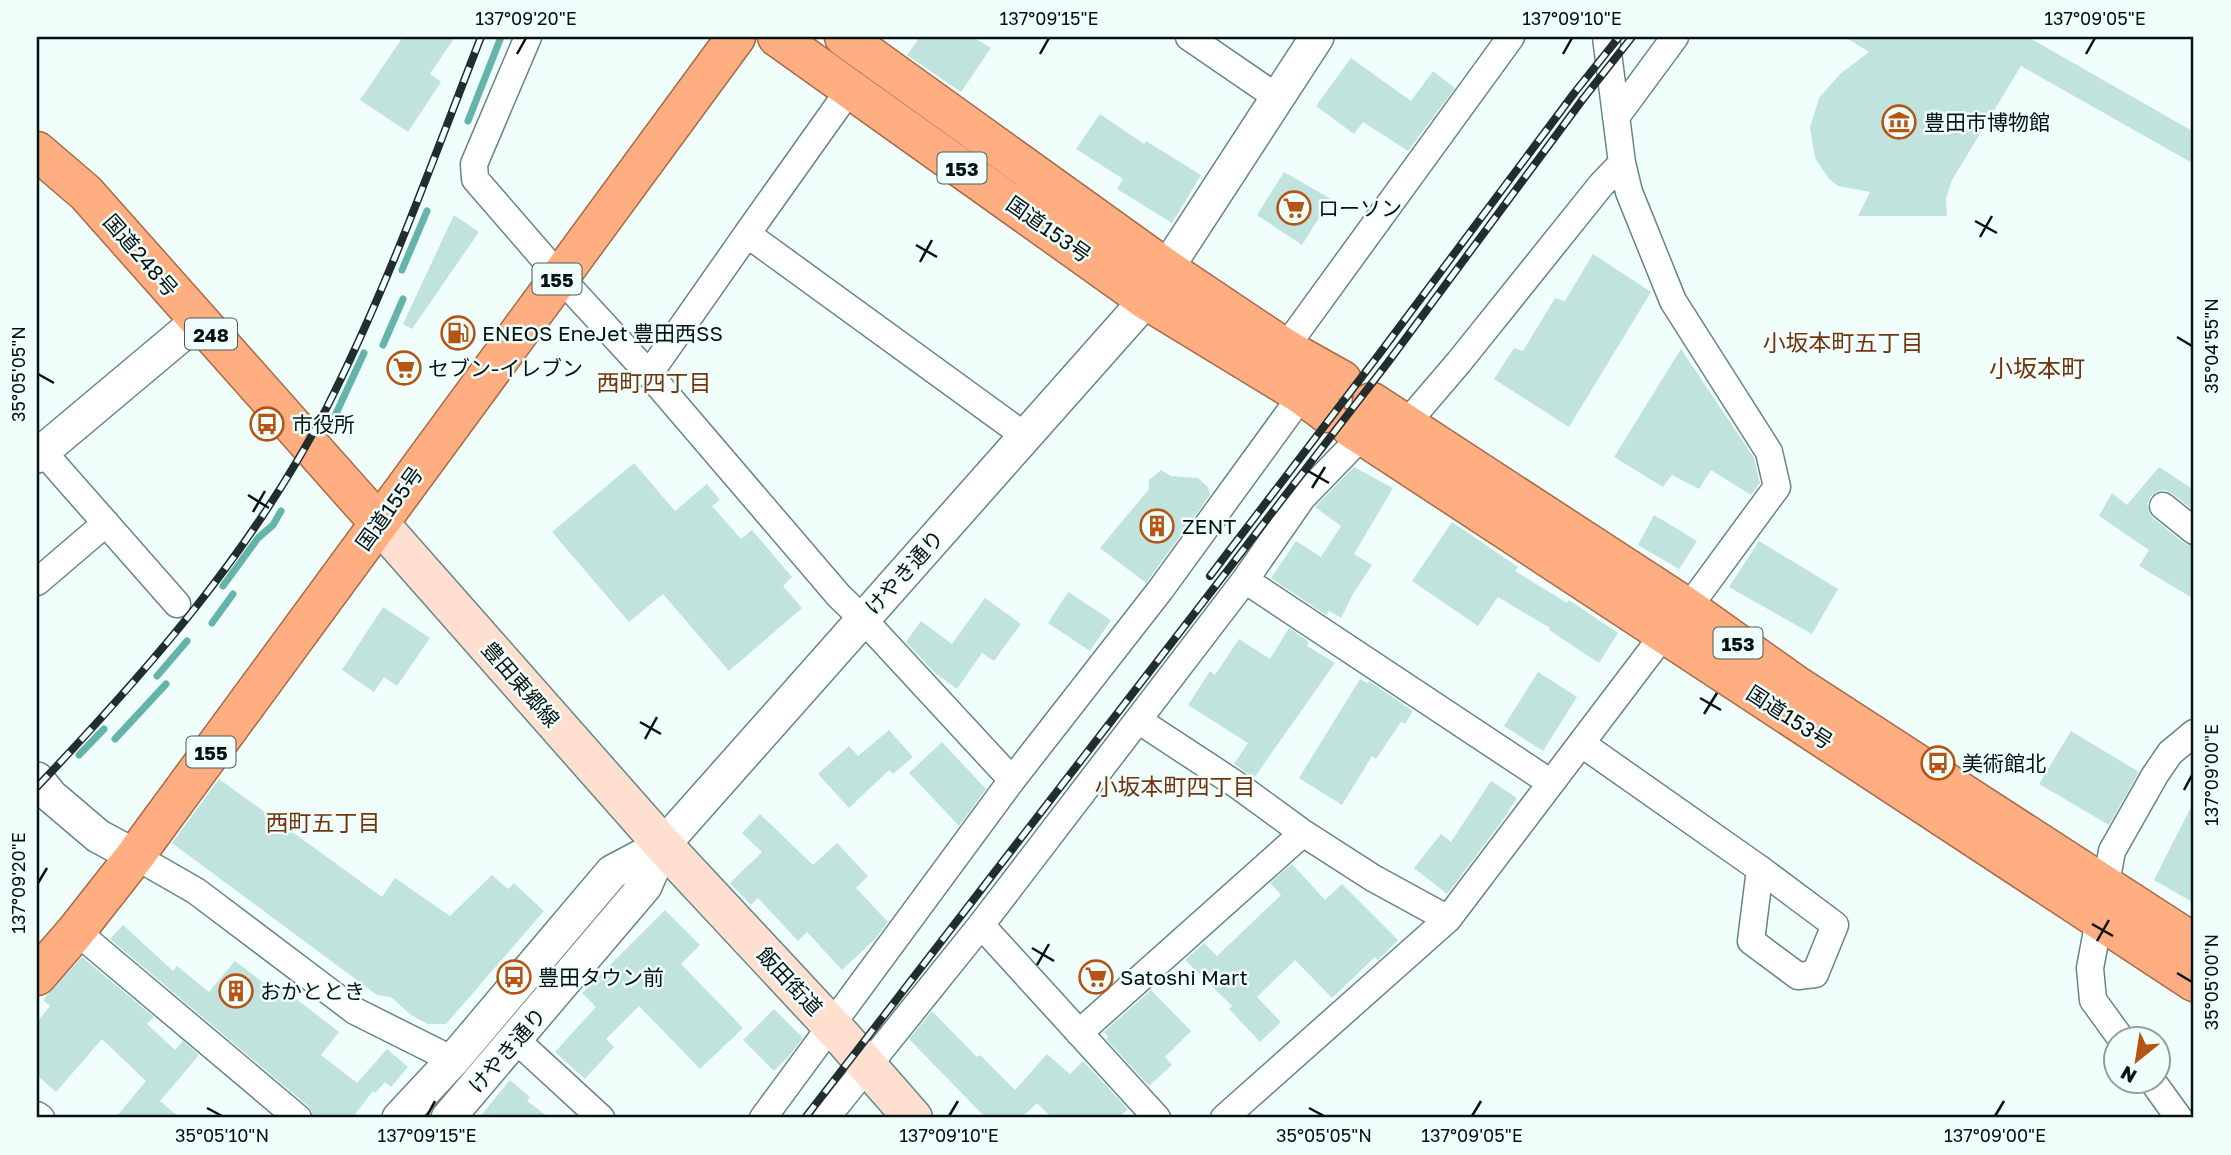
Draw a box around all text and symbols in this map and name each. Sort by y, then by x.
text: 137°09'20"E [475,7,577,29]
text: 137°09'15"E [1000,7,1099,29]
text: 137°09'10"E [1522,7,1622,29]
text: 137°09'05"E [2044,7,2146,29]
museum icon: 豊田市博物館 [1880,103,1918,141]
place label: 豊田市博物館 [1924,109,2050,135]
road number: 153 [937,152,986,184]
supermarket icon: ローソン [1275,189,1313,227]
street label: 国道153号 [1002,190,1096,268]
place label: ローソン [1318,195,1402,221]
street label: 国道248号 [98,208,184,302]
road number: 155 [532,264,582,294]
text: 35°04'55"N [2200,298,2222,394]
fuel station icon: ENEOS EneJet 豊田西SS [439,314,477,352]
road number: 248 [185,318,237,350]
place label: ENEOS EneJet 豊田西SS [482,320,723,346]
text: 35°05'05"N [7,326,29,422]
district label: 小坂本町五丁目 [1763,328,1924,356]
supermarket icon: セブン-イレブン [385,349,423,387]
district label: 小坂本町 [1989,353,2085,382]
place label: セブン-イレブン [428,355,583,381]
district label: 西町四丁目 [597,368,712,396]
bus stop icon: 市役所 [248,405,286,443]
place label: 市役所 [292,411,355,437]
street label: 国道155号 [350,461,428,555]
building icon: ZENT [1138,507,1176,545]
place label: ZENT [1182,513,1236,539]
street label: けやき通り [859,524,949,620]
road number: 153 [1714,628,1762,658]
street label: 豊田東郷線 [477,636,565,732]
street label: 国道153号 [1742,680,1838,754]
text: 137°09'00"E [2200,724,2222,826]
road number: 155 [186,736,235,768]
bus stop icon: 美術館北 [1919,744,1957,782]
place label: 美術館北 [1962,750,2046,776]
district label: 小坂本町四丁目 [1095,772,1256,800]
district label: 西町五丁目 [266,808,381,836]
text: 137°09'20"E [7,832,29,934]
text: 35°05'00"N [2200,934,2222,1030]
street label: 飯田街道 [752,941,828,1021]
bus stop icon: 豊田タウン前 [495,958,533,996]
supermarket icon: Satoshi Mart [1077,958,1115,996]
place label: 豊田タウン前 [538,964,664,990]
place label: Satoshi Mart [1120,964,1248,990]
building icon: おかととき [217,972,255,1010]
place label: おかととき [260,978,365,1004]
street label: けやき通り [463,1002,551,1098]
north arrow [2102,1026,2172,1096]
text: N [2116,1062,2140,1089]
text: 35°05'10"N [175,1124,269,1146]
text: 137°09'15"E [378,1124,477,1146]
text: 137°09'10"E [899,1124,999,1146]
text: 35°05'05"N [1276,1124,1372,1146]
text: 137°09'05"E [1421,1124,1523,1146]
text: 137°09'00"E [1944,1124,2046,1146]

